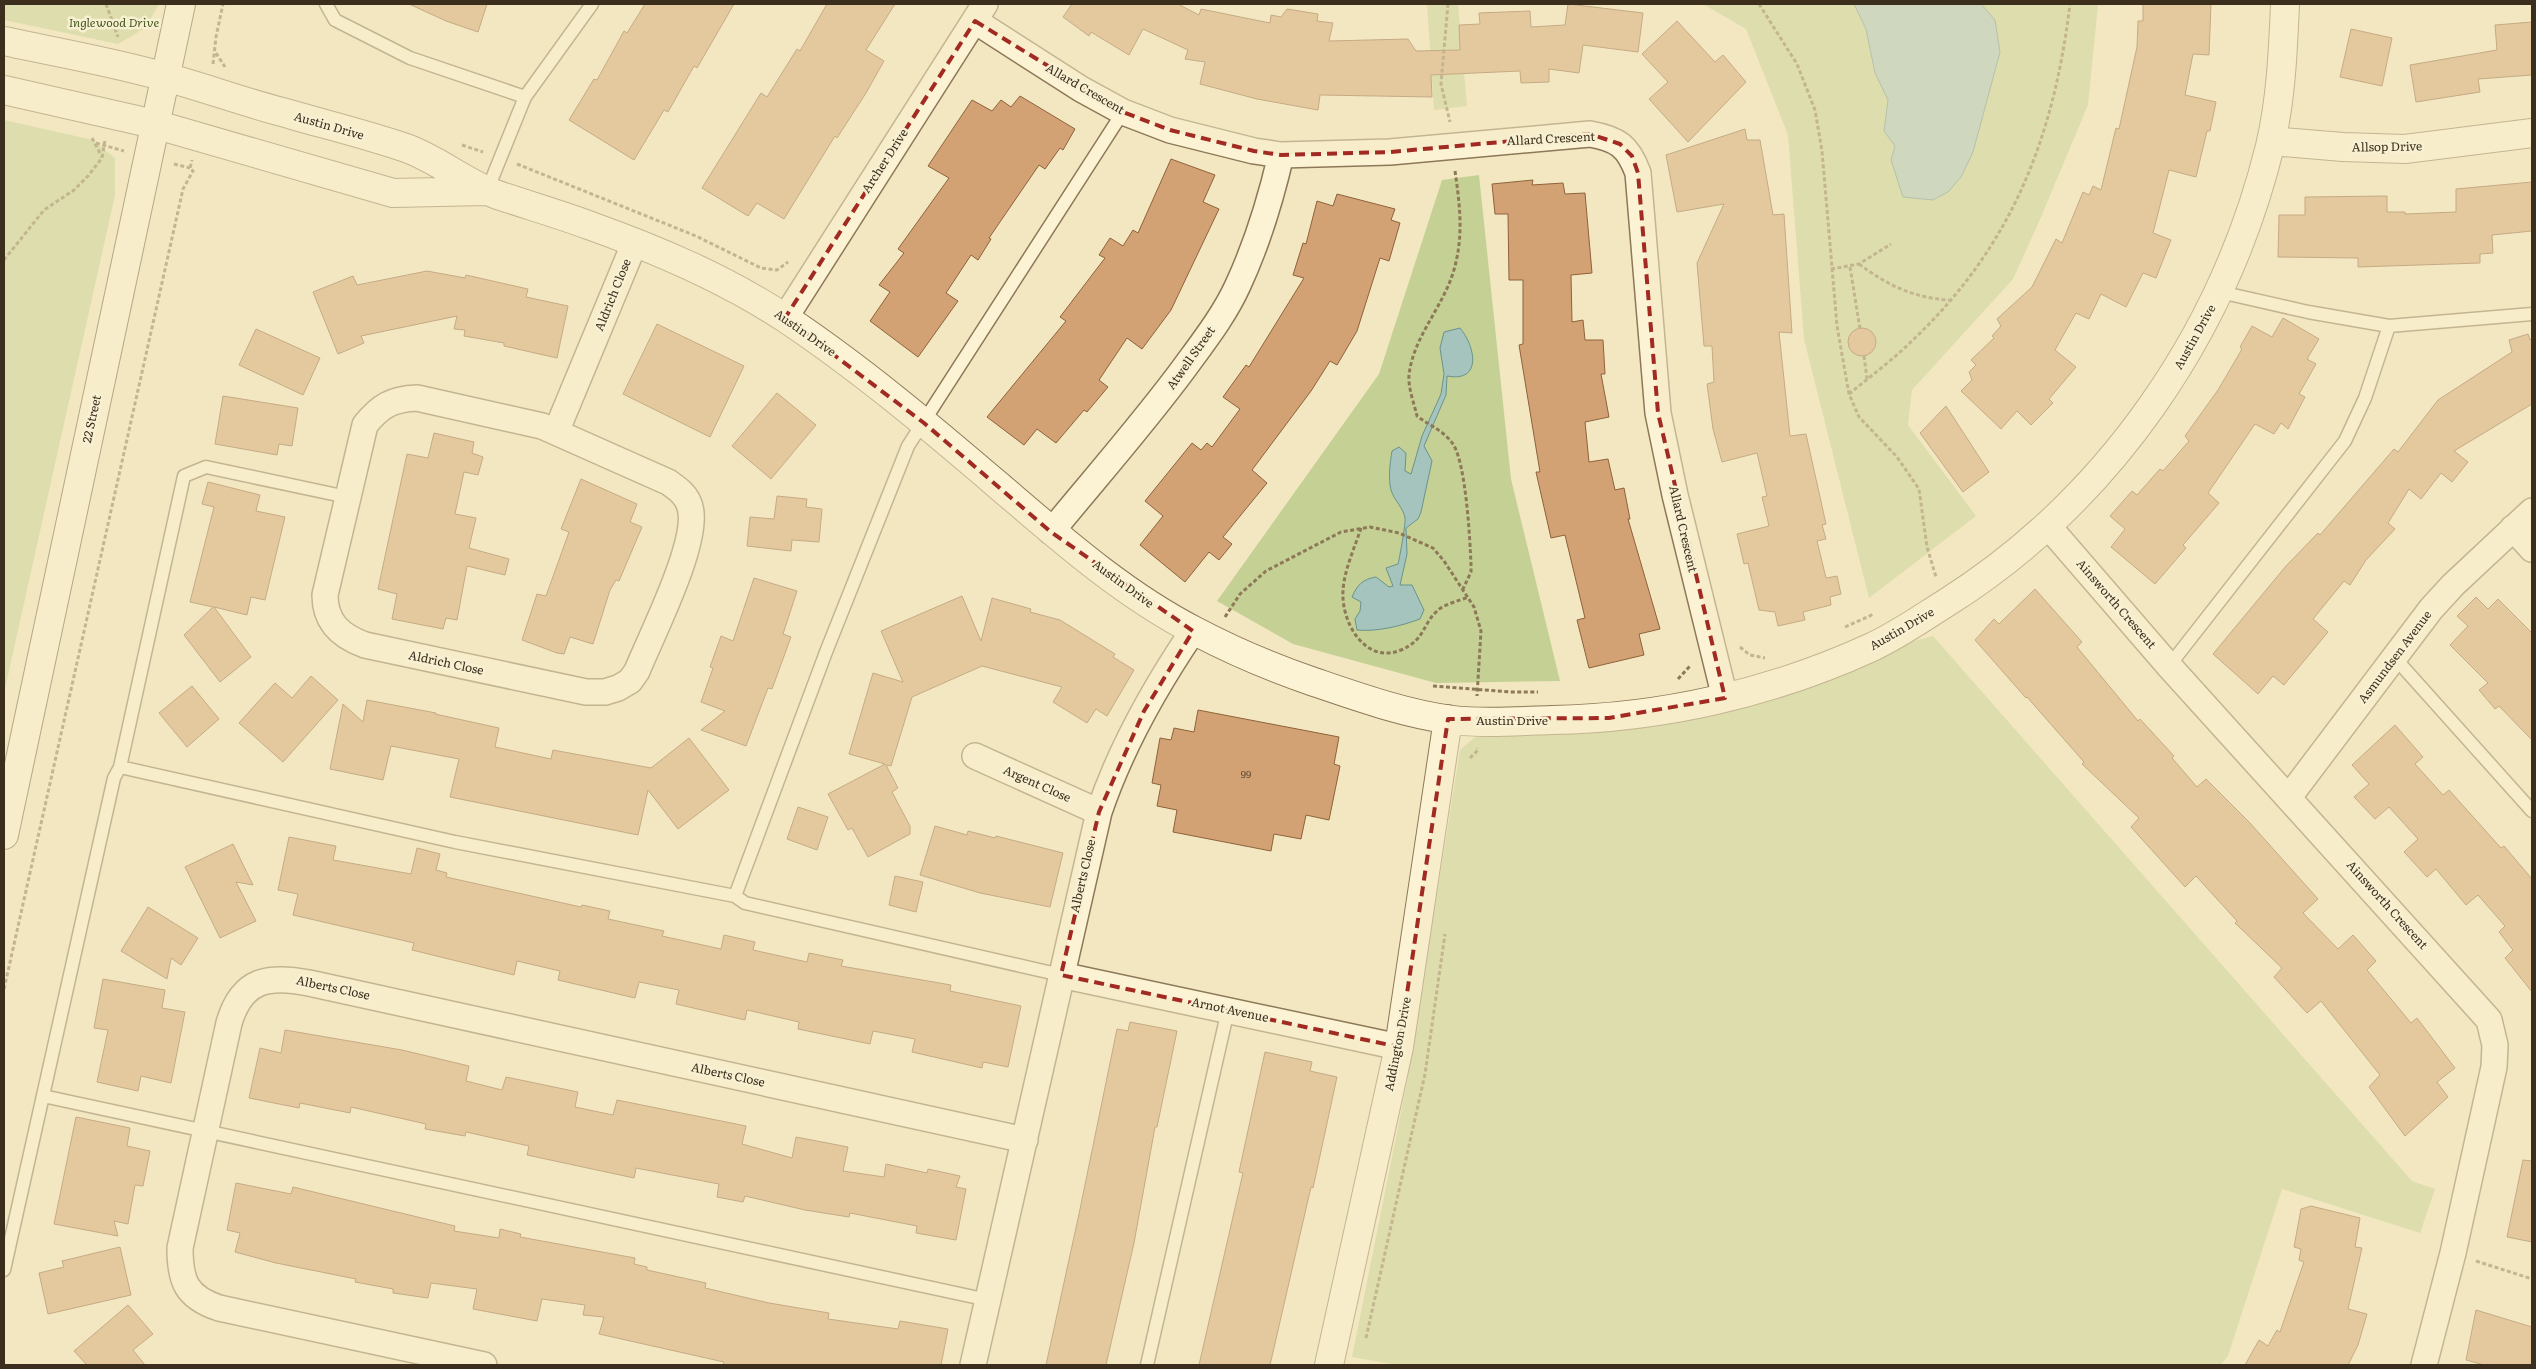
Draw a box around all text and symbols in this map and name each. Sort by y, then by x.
park label: Inglewood Drive [69,13,159,31]
street label: Allard Crescent [1043,58,1128,118]
street label: Austin Drive [292,106,366,144]
street label: Archer Drive [857,125,912,196]
street label: Allard Crescent [1506,127,1596,149]
street label: Allsop Drive [2352,136,2422,156]
street label: Aldrich Close [589,256,635,334]
street label: Austin Drive [2169,301,2219,372]
street label: Austin Drive [771,304,840,360]
street label: Atwell Street [1162,322,1219,393]
street label: 22 Street [77,393,105,445]
street label: Allard Crescent [1665,484,1703,574]
street label: Ainsworth Crescent [2073,554,2161,652]
street label: Austin Drive [1089,555,1158,612]
street label: Austin Drive [1866,602,1937,654]
street label: Asmundsen Avenue [2353,606,2435,707]
street label: Aldrich Close [407,645,486,679]
street label: Austin Drive [1476,711,1548,729]
street label: Argent Close [1001,760,1074,806]
house number: 99 [1241,766,1251,781]
street label: Alberts Close [1065,837,1099,914]
street label: Ainsworth Crescent [2343,856,2433,953]
street label: Alberts Close [295,970,372,1004]
street label: Arnot Avenue [1190,992,1270,1026]
street label: Addington Drive [1379,995,1415,1092]
street label: Alberts Close [690,1057,767,1091]

